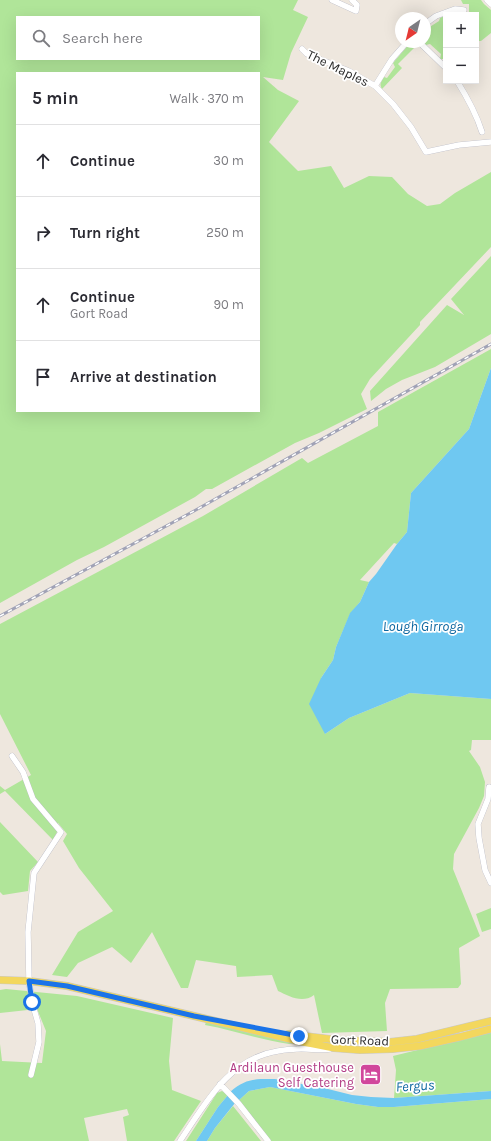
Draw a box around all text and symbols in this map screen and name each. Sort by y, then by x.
north arrow [395,12,431,48]
map controls [443,12,479,84]
button: + [443,12,479,48]
search box [16,16,260,60]
icon: search [30,27,52,49]
text: Search here [62,29,143,47]
street label: The Maples [305,47,372,90]
button: − [443,48,479,84]
text: 5 min [32,88,79,108]
text: Walk · 370 m [169,91,244,106]
icon: ahead [32,150,54,172]
text: Continue [70,152,135,170]
text: 30 m [213,153,244,168]
icon: right [32,222,54,244]
text: Turn right [70,224,140,242]
text: 250 m [206,225,244,240]
text: Continue [70,288,135,306]
icon: ahead [32,294,54,316]
text: 90 m [213,297,244,312]
text: Gort Road [70,306,128,321]
icon: arrive [32,366,54,388]
text: Arrive at destination [70,368,217,386]
water label: Lough Girroga [383,618,463,635]
route start [23,993,41,1011]
route end [290,1027,308,1045]
street label: Gort Road [331,1031,389,1049]
place label: Ardilaun Guesthouse Self Catering [230,1060,355,1090]
hotel icon: Ardilaun Guesthouse Self Catering [357,1061,383,1087]
water label: Fergus [395,1076,435,1095]

